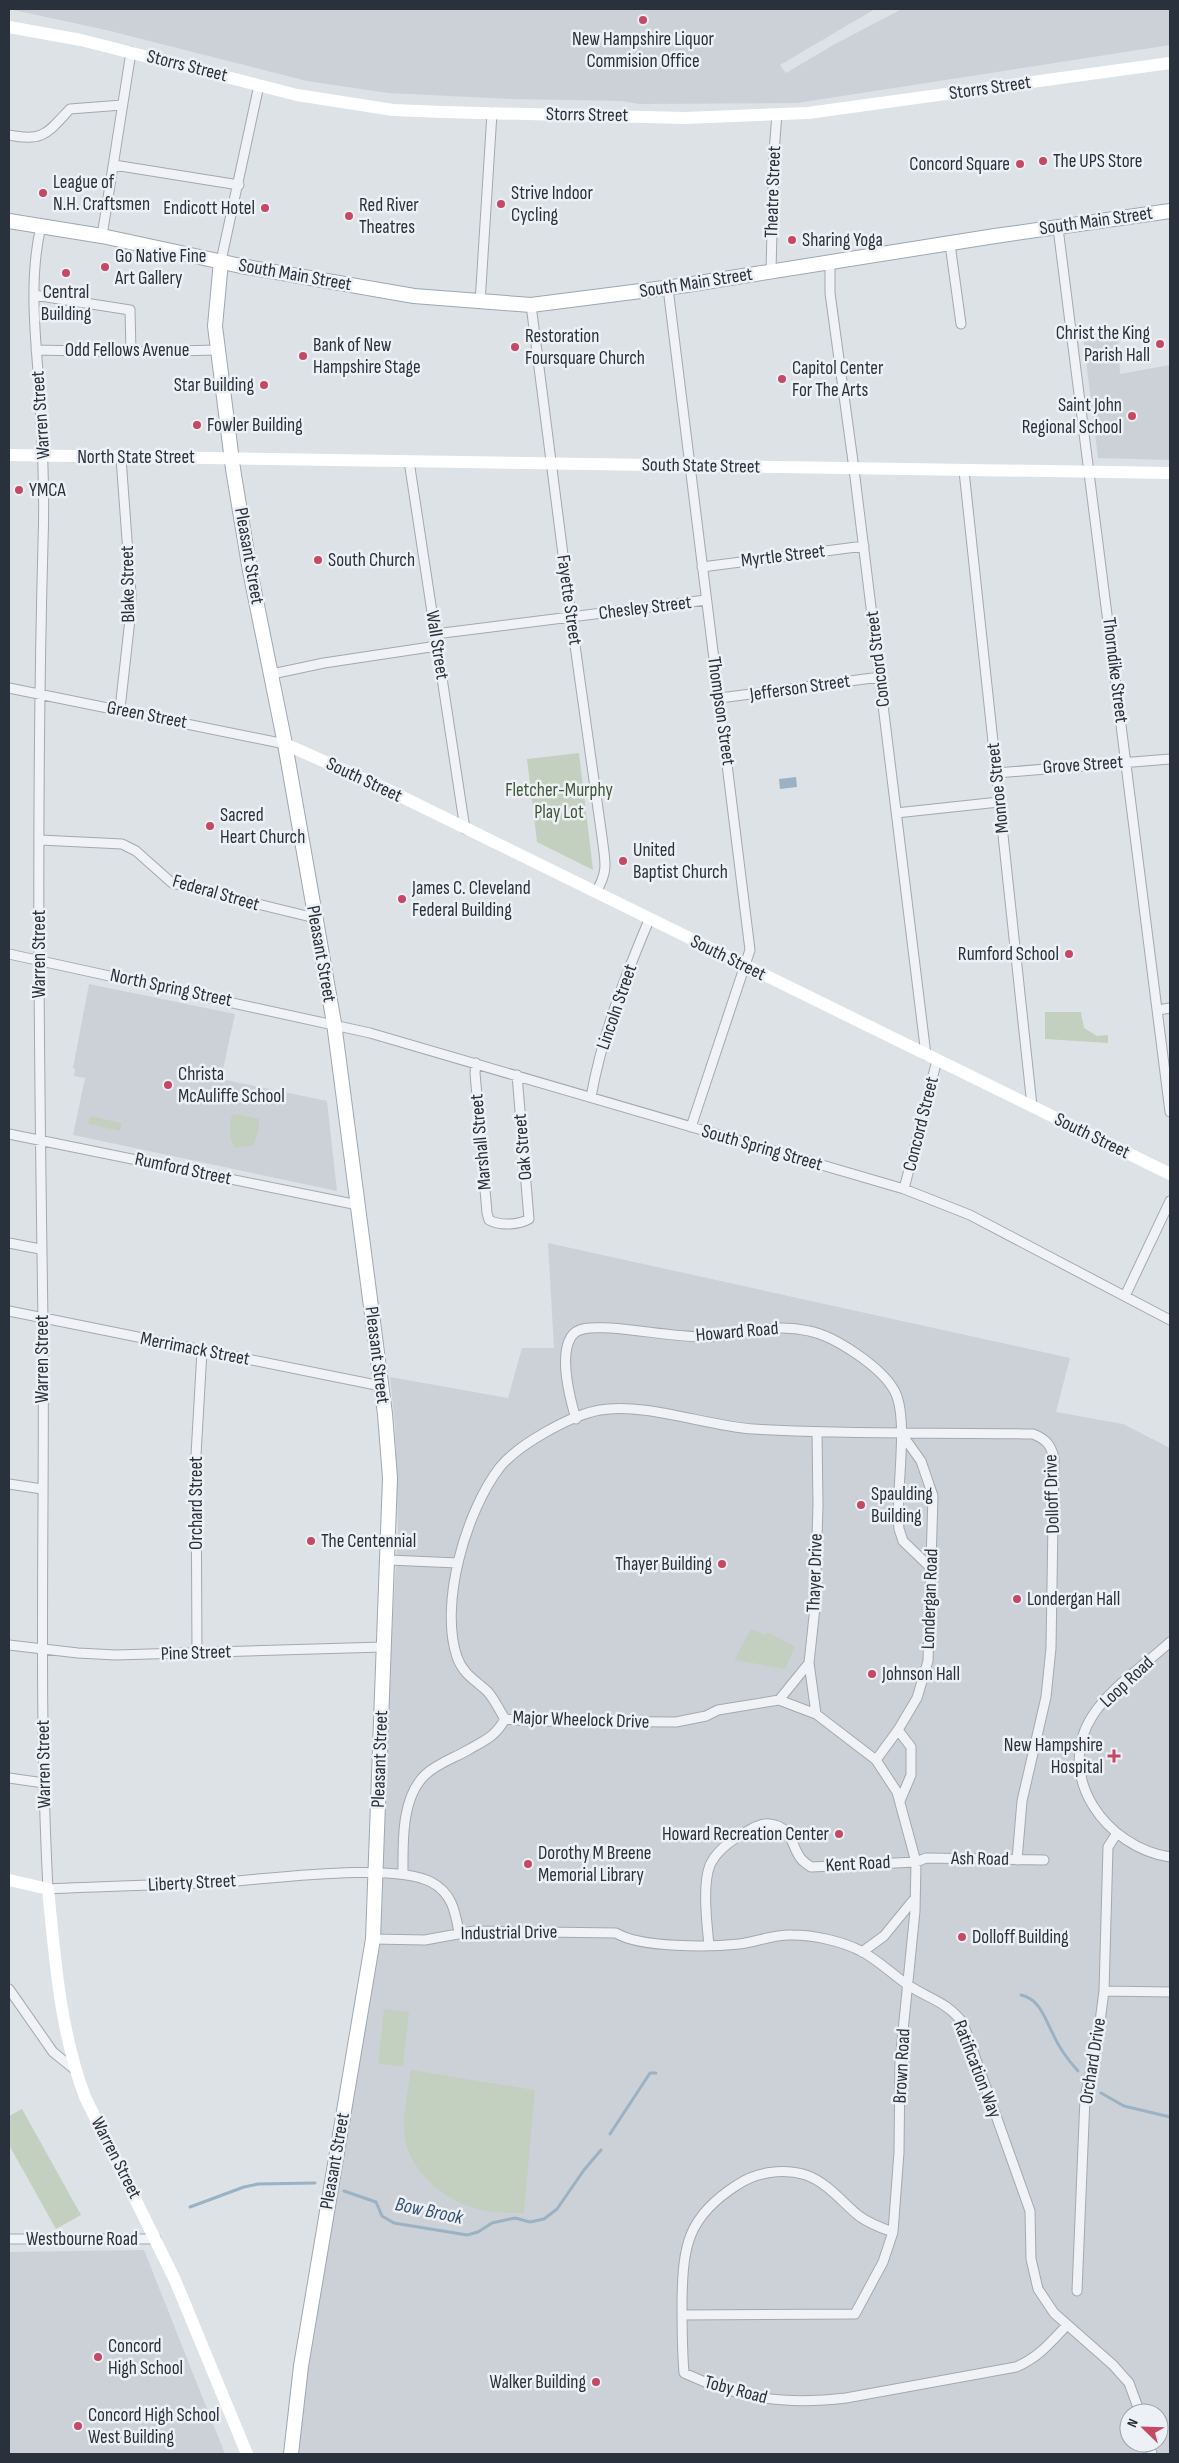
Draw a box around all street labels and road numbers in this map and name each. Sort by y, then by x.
street label: Storrs Street [144,45,230,87]
street label: Storrs Street [948,71,1033,105]
street label: Storrs Street [546,103,629,127]
street label: Theatre Street [760,145,786,239]
street label: South Main Street [1038,202,1154,240]
street label: South Main Street [237,254,353,296]
street label: South Main Street [638,263,754,303]
street label: Odd Fellows Avenue [65,339,189,362]
street label: Warren Street [26,370,56,460]
street label: North State Street [77,446,195,469]
street label: South State Street [642,453,761,479]
street label: Pleasant Street [229,506,269,606]
street label: Myrtle Street [740,539,826,573]
street label: Blake Street [116,545,140,623]
street label: Fayette Street [551,553,587,647]
street label: Chesley Street [597,591,693,625]
street label: Wall Street [420,609,454,681]
street label: Concord Street [861,609,895,708]
street label: Thorndike Street [1097,616,1133,724]
street label: Thompson Street [702,655,740,767]
street label: Jefferson Street [748,670,852,707]
street label: Green Street [105,696,189,734]
street label: Monroe Street [982,741,1014,834]
street label: Grove Street [1042,751,1124,779]
street label: South Street [322,752,406,808]
street label: Federal Street [170,870,262,916]
street label: Pleasant Street [301,904,341,1004]
street label: Warren Street [28,909,51,998]
street label: South Street [687,930,770,986]
street label: Lincoln Street [592,961,642,1053]
street label: North Spring Street [108,964,234,1012]
street label: Concord Street [898,1074,944,1174]
street label: Marshall Street [465,1093,497,1191]
street label: South Street [1051,1108,1134,1164]
street label: Oak Street [509,1112,537,1181]
street label: South Spring Street [699,1120,825,1176]
street label: Rumford Street [133,1148,234,1190]
street label: Pleasant Street [360,1305,394,1405]
street label: Warren Street [31,1314,54,1403]
street label: Howard Road [695,1317,779,1347]
street label: Merrimack Street [138,1327,252,1371]
street label: Dolloff Drive [1039,1454,1065,1534]
street label: Orchard Street [185,1456,208,1550]
street label: Thayer Drive [802,1533,828,1613]
street label: Londergan Road [917,1548,943,1650]
street label: Pine Street [160,1640,232,1666]
street label: Loop Road [1095,1651,1159,1713]
street label: Major Wheelock Drive [512,1706,650,1734]
street label: Pleasant Street [367,1710,393,1808]
street label: Warren Street [32,1719,56,1809]
street label: Ash Road [950,1847,1009,1871]
street label: Kent Road [825,1851,891,1877]
street label: Liberty Street [147,1869,237,1897]
street label: Industrial Drive [461,1921,557,1945]
street label: Orchard Drive [1075,2016,1111,2106]
street label: Ratification Way [948,2017,1006,2122]
street label: Brown Road [889,2028,915,2104]
street label: Pleasant Street [315,2111,355,2211]
street label: Warren Street [86,2113,146,2203]
street label: Westbourne Road [26,2228,138,2251]
street label: Toby Road [702,2371,770,2409]

